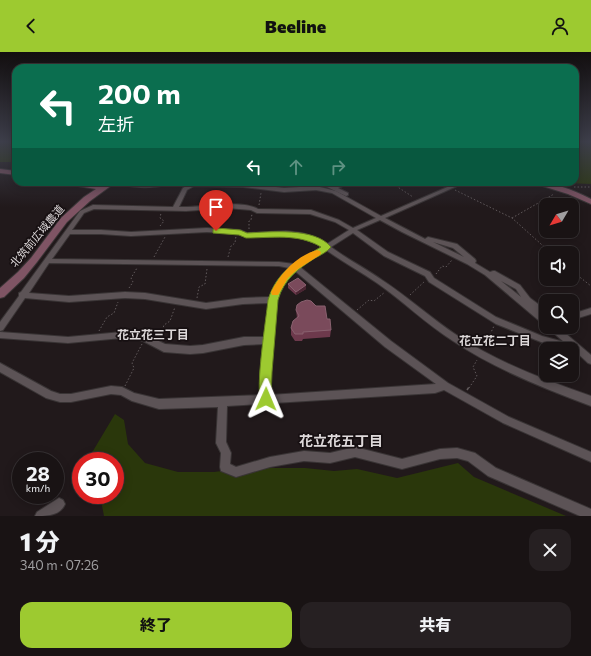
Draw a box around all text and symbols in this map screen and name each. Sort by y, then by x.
icon: back [20,15,42,37]
text: Beeline [265,15,326,37]
icon: person [549,15,571,37]
text: 200 m [98,76,181,110]
icon: left [32,80,84,132]
text: 左折 [98,113,134,135]
icon: left [243,156,265,178]
icon: ahead [285,156,307,178]
icon: right [327,156,349,178]
pin [199,190,233,231]
icon: arrive [205,196,227,218]
north arrow [539,198,579,238]
map controls [539,198,579,382]
street label: 北筑前広域農道 [7,202,66,269]
button: sound [539,246,579,286]
button: search [539,294,579,334]
district label: 花立花三丁目 [117,327,189,341]
district label: 花立花二丁目 [459,333,531,347]
button: layers [539,342,579,382]
position arrow [245,378,287,420]
district label: 花立花五丁目 [299,432,383,449]
speed limit sign: 30 [72,452,124,504]
text: 28 [26,461,50,485]
text: km/h [26,482,50,494]
text: 1 分 [20,527,60,556]
button: close [529,529,571,571]
text: 340 m · 07:26 [20,557,99,573]
button: 終了 [20,602,292,648]
button: 共有 [300,602,571,648]

